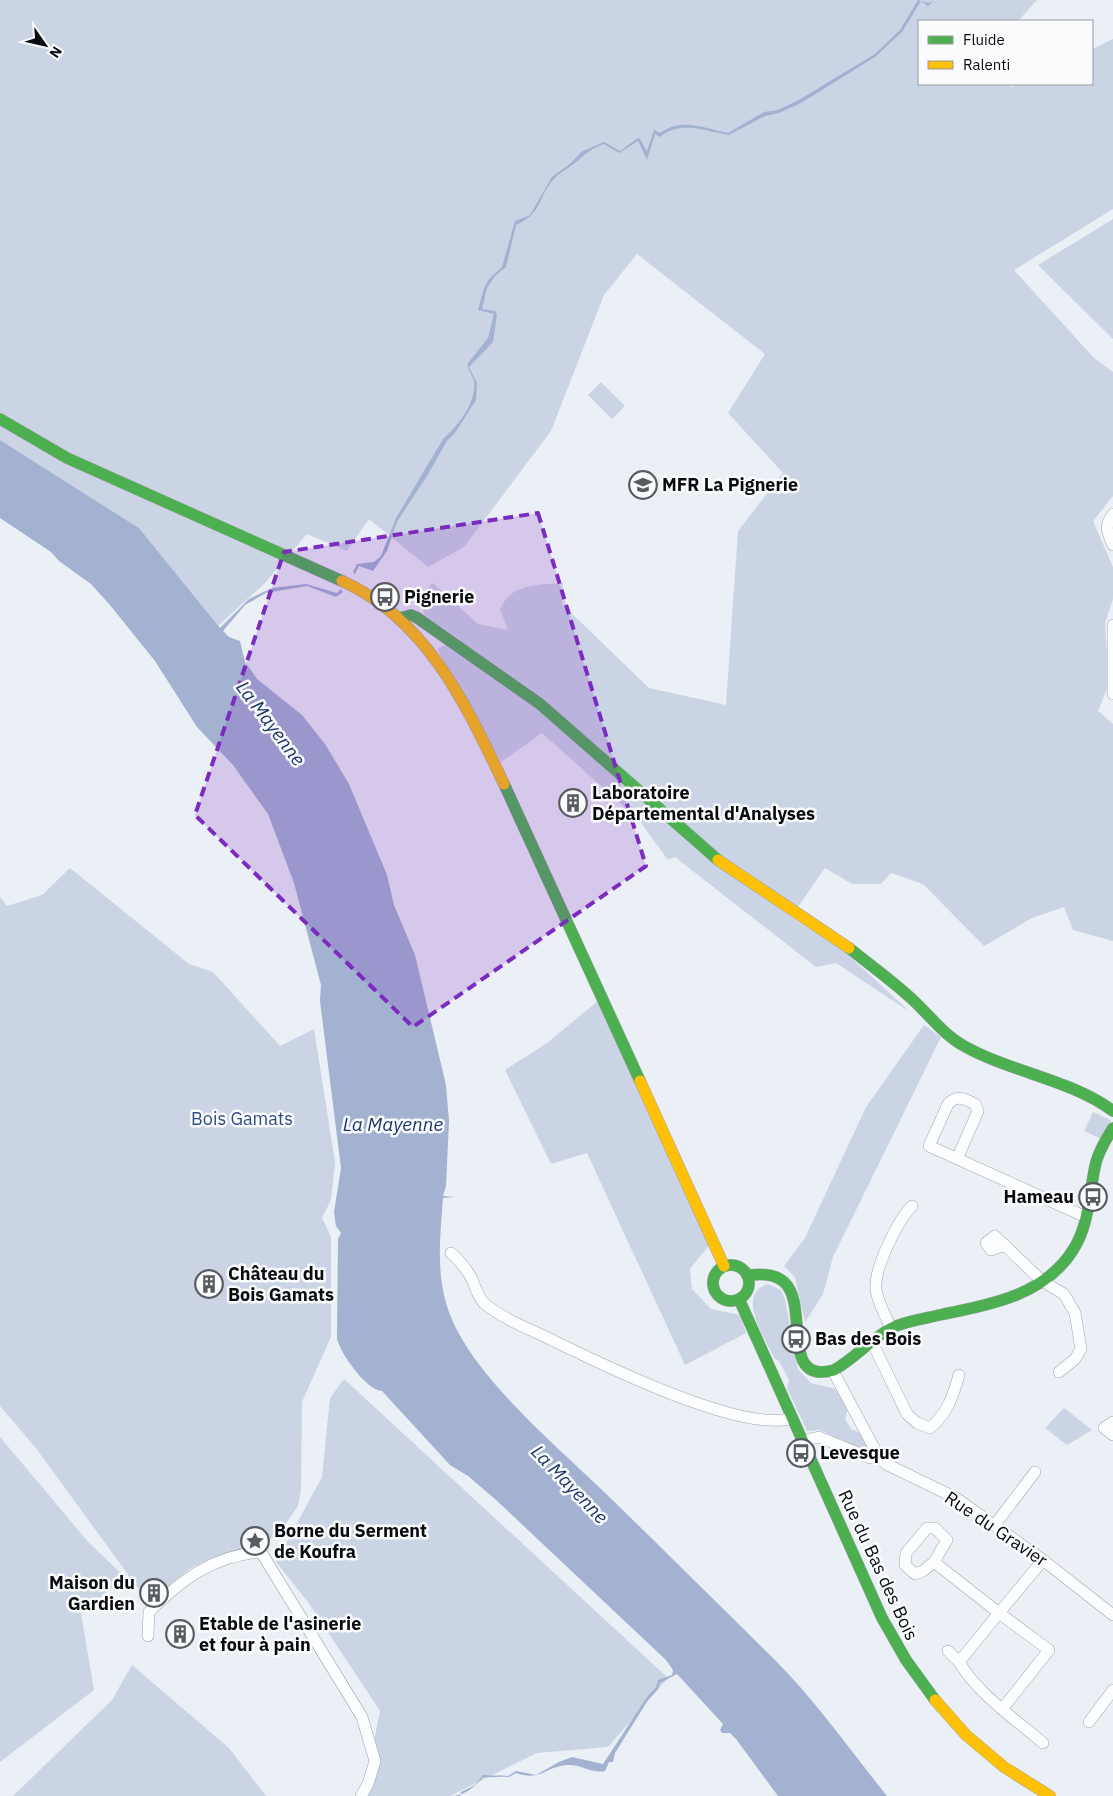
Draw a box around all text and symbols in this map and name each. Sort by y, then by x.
north arrow [20,20,70,70]
legend [918,20,1093,85]
text: Fluide [963,30,1005,49]
text: N [45,43,66,62]
text: Ralenti [963,55,1010,74]
school or university icon: MFR La Pignerie [628,470,658,500]
place label: MFR La Pignerie [662,473,798,496]
bus stop icon: Pignerie [370,582,400,612]
place label: Pignerie [404,585,474,608]
water label: La Mayenne [231,676,311,771]
place label: Laboratoire Départemental d'Analyses [592,781,815,825]
building icon: Laboratoire Départemental d'Analyses [558,788,588,818]
park label: Bois Gamats [191,1107,293,1130]
water label: La Mayenne [343,1112,443,1136]
bus stop icon: Hameau [1078,1182,1108,1212]
place label: Hameau [1004,1185,1074,1208]
place label: Château du Bois Gamats [228,1262,334,1306]
building icon: Château du Bois Gamats [194,1269,224,1299]
bus stop icon: Bas des Bois [781,1324,811,1354]
place label: Bas des Bois [815,1327,921,1350]
bus stop icon: Levesque [786,1438,816,1468]
water label: La Mayenne [527,1440,614,1529]
place label: Levesque [820,1441,900,1464]
street label: Rue du Bas des Bois [833,1486,923,1644]
street label: Rue du Gravier [940,1486,1052,1572]
place label: Borne du Serment de Koufra [274,1519,427,1563]
place icon: Borne du Serment de Koufra [240,1526,270,1556]
place label: Maison du Gardien [49,1571,135,1615]
building icon: Maison du Gardien [139,1578,169,1608]
place label: Etable de l'asinerie et four à pain [199,1612,361,1656]
building icon: Etable de l'asinerie et four à pain [165,1619,195,1649]

